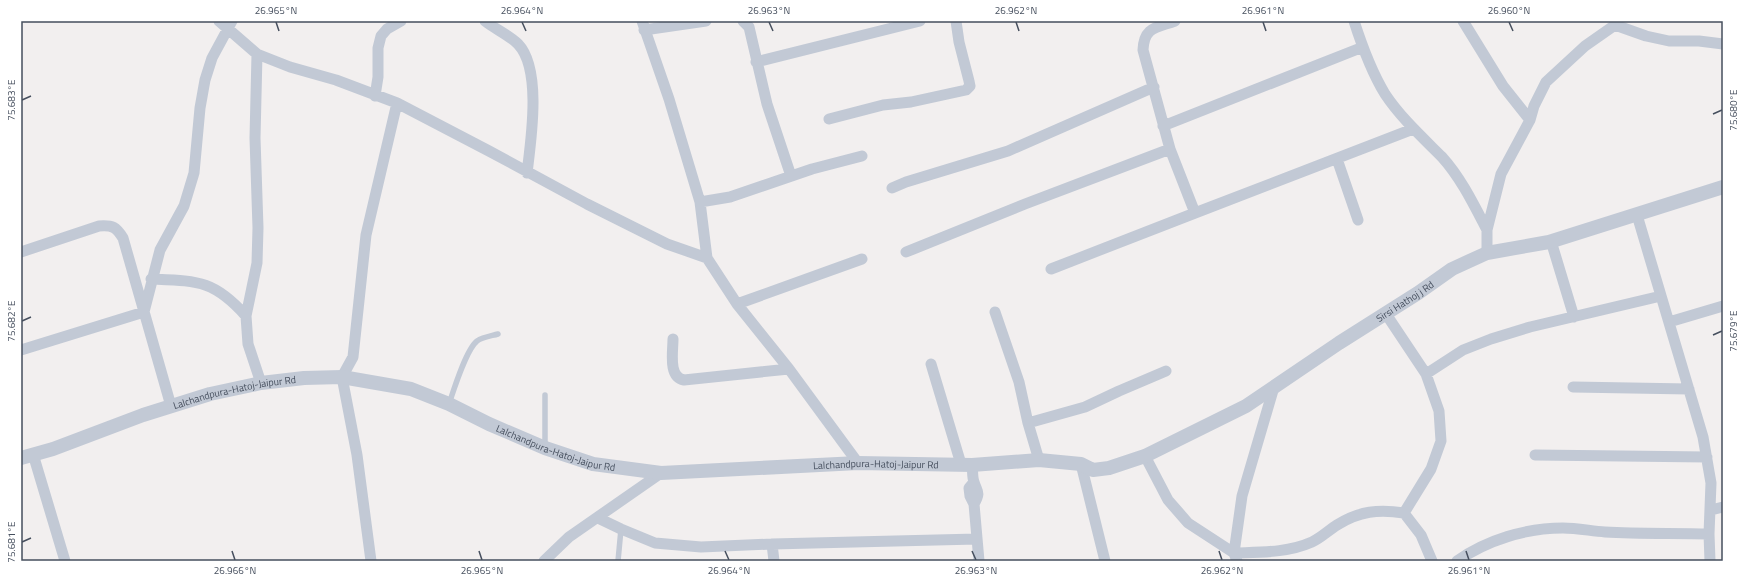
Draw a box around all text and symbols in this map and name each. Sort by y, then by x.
text: 26.965°N [255,3,297,18]
text: 26.964°N [501,3,543,18]
text: 26.963°N [748,3,790,18]
text: 26.962°N [995,3,1037,18]
text: 26.961°N [1242,3,1284,18]
text: 26.960°N [1488,3,1530,18]
text: 75.683°E [4,79,19,121]
text: 75.680°E [1726,89,1741,131]
street label: Sirsi Hathoj j Rd [1373,277,1437,326]
text: 75.682°E [4,300,19,342]
text: 75.679°E [1726,310,1741,352]
street label: Lalchandpura-Hatoj-Jaipur Rd [171,372,297,413]
street label: Lalchandpura-Hatoj-Jaipur Rd [494,421,616,475]
street label: Lalchandpura-Hatoj-Jaipur Rd [813,456,939,473]
text: 75.681°E [4,521,19,563]
text: 26.966°N [214,563,256,578]
text: 26.965°N [461,563,503,578]
text: 26.964°N [708,563,750,578]
text: 26.963°N [955,563,997,578]
text: 26.962°N [1201,563,1243,578]
text: 26.961°N [1448,563,1490,578]

